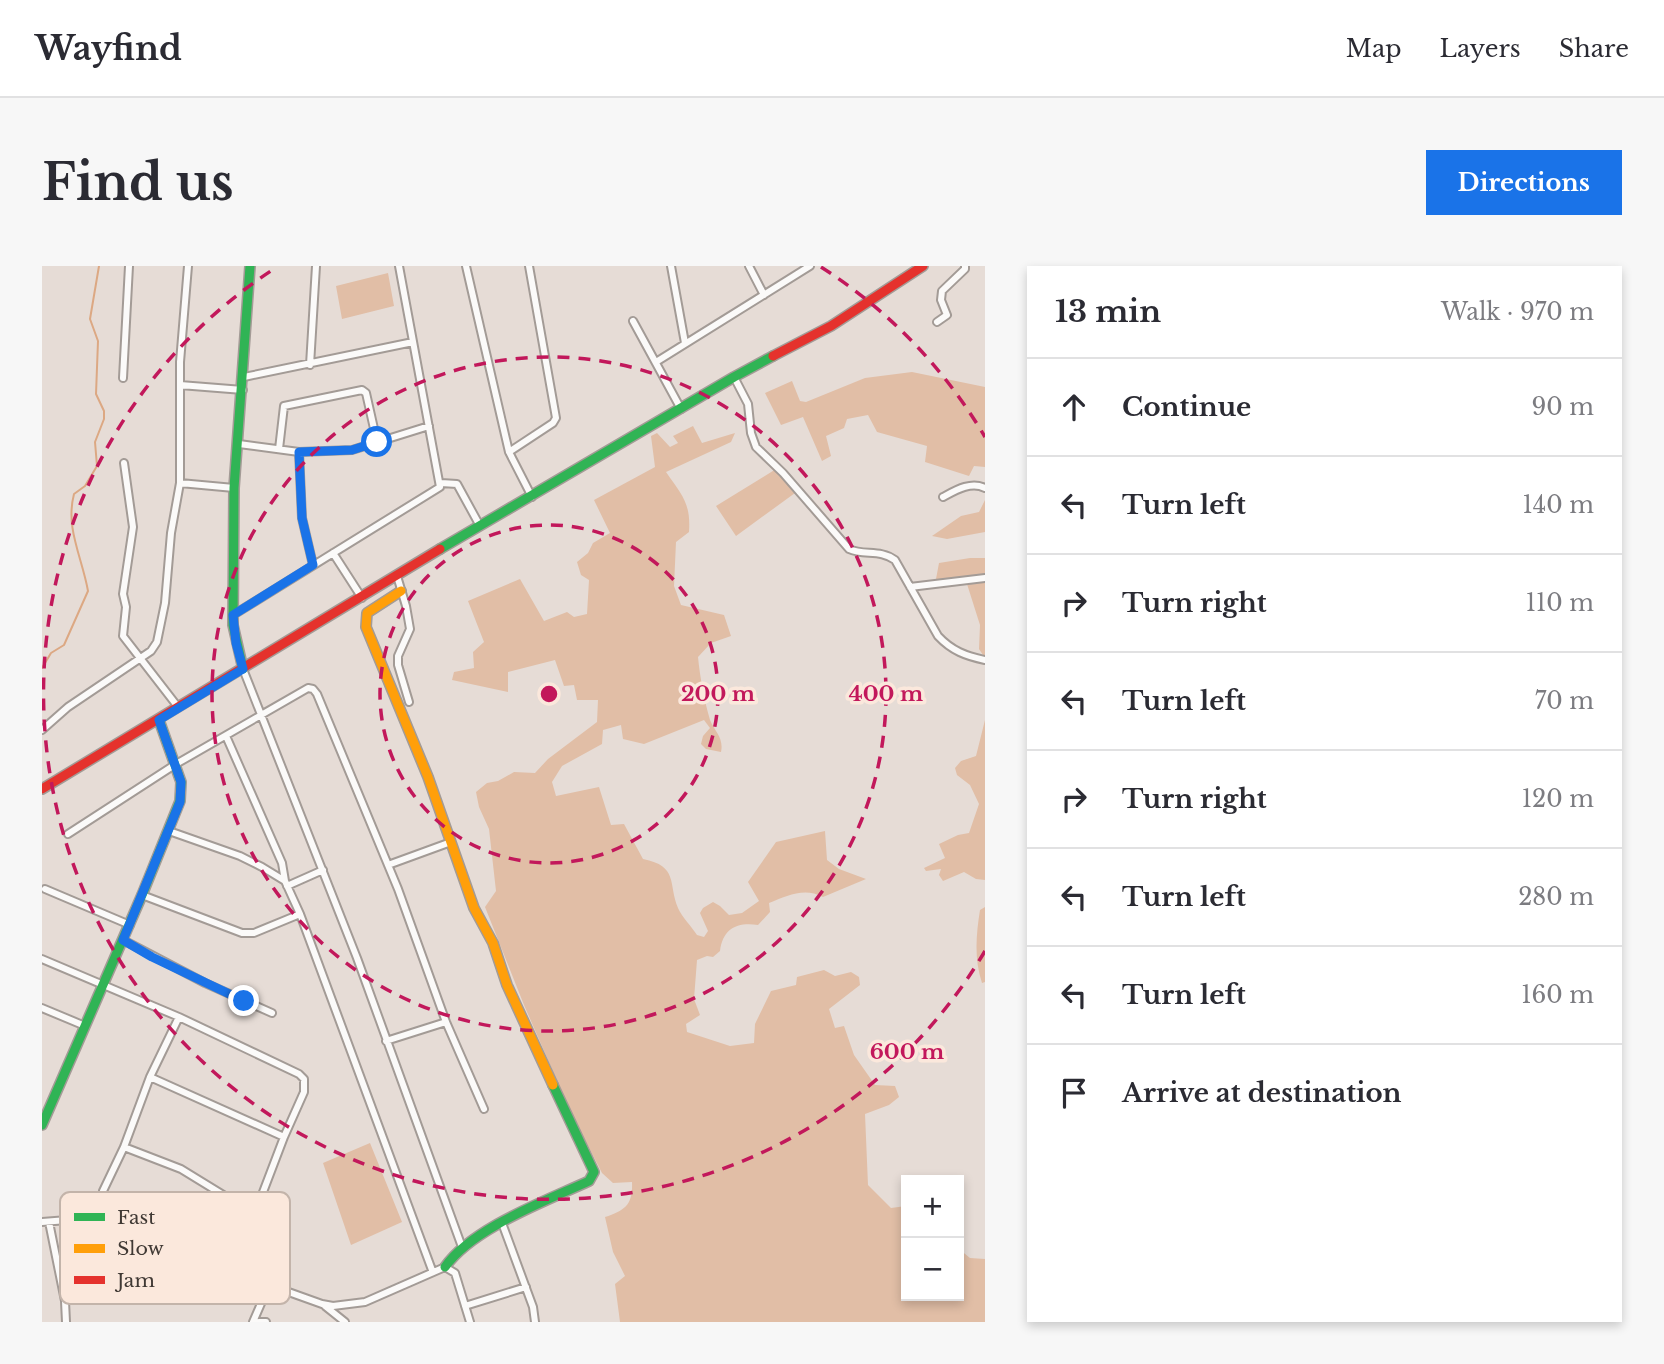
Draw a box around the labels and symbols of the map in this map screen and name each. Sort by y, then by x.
route start [361,426,392,457]
text: 200 m [681,681,755,707]
text: 400 m [849,681,923,707]
centre of rings [537,682,561,706]
route end [228,985,259,1016]
text: 600 m [870,1039,944,1065]
legend [60,1192,290,1304]
text: Fast [117,1206,156,1229]
text: Slow [117,1237,164,1260]
text: Jam [114,1269,155,1292]

